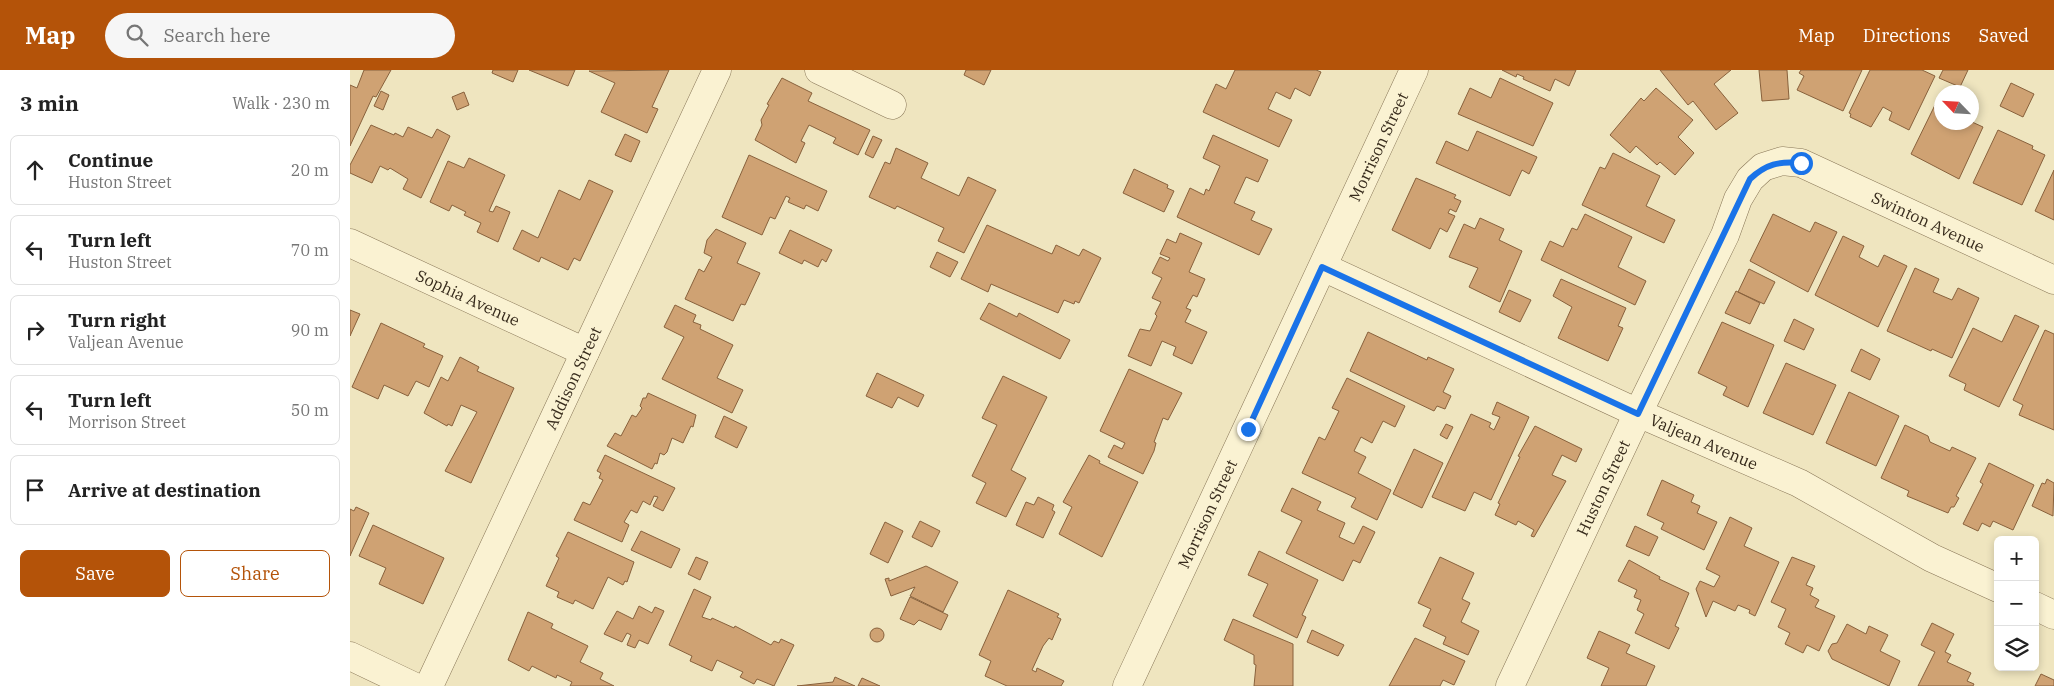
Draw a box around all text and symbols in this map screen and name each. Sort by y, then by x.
search box [105,13,455,58]
text: Map [25,19,75,51]
icon: search [123,21,151,49]
text: Search here [163,23,270,47]
text: Map [1798,24,1835,47]
text: Directions [1863,24,1951,47]
text: Saved [1979,24,2029,47]
north arrow [1934,85,1979,130]
text: 3 min [20,89,79,117]
street label: Morrison Street [1344,89,1412,204]
text: Walk · 230 m [232,93,330,113]
text: Continue [68,148,153,172]
route start [1790,152,1813,175]
icon: ahead [21,156,49,184]
text: 20 m [291,160,329,180]
text: Huston Street [68,172,172,192]
street label: Swinton Avenue [1869,187,1988,256]
text: Turn left [68,228,151,252]
icon: left [21,236,49,264]
text: 70 m [291,240,329,260]
text: Huston Street [68,252,172,272]
street label: Sophia Avenue [413,265,523,330]
text: Turn right [68,308,166,332]
icon: right [21,316,49,344]
text: 90 m [291,320,329,340]
street label: Addison Street [540,323,606,433]
text: Valjean Avenue [68,332,184,352]
text: Turn left [68,388,151,412]
icon: left [21,396,49,424]
text: 50 m [291,400,329,420]
street label: Valjean Avenue [1647,409,1761,474]
text: Morrison Street [68,412,186,432]
route end [1237,418,1260,441]
street label: Huston Street [1572,436,1634,539]
street label: Morrison Street [1173,456,1241,571]
icon: arrive [21,476,49,504]
text: Arrive at destination [68,478,261,502]
map controls [1994,536,2039,671]
button: + [1994,536,2039,581]
button: Save [20,550,170,597]
button: Share [180,550,330,597]
button: − [1994,581,2039,626]
button: layers [1994,626,2039,671]

